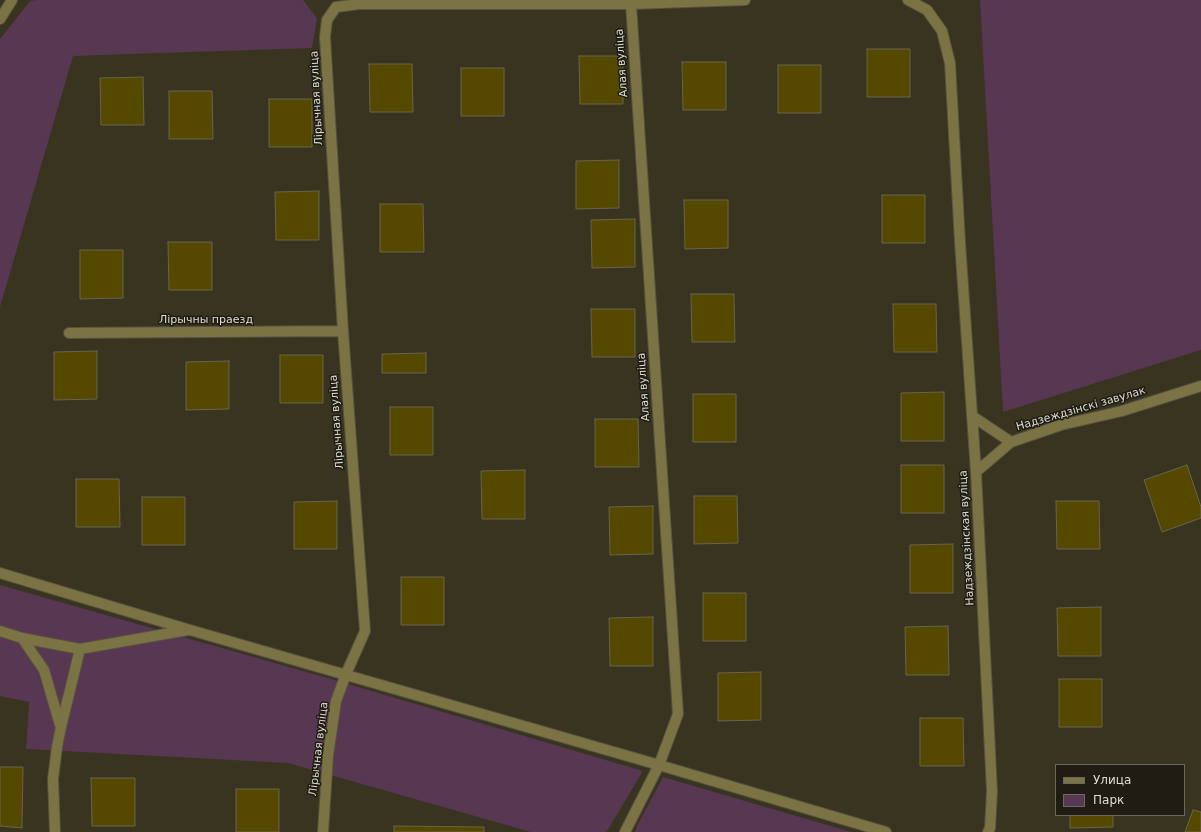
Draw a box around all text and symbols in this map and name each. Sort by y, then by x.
street label: Алая вуліца [613,28,631,98]
street label: Лірычная вуліца [308,50,326,146]
street label: Лірычны праезд [159,313,253,327]
street label: Алая вуліца [635,352,653,422]
street label: Лірычная вуліца [327,374,347,470]
street label: Надзеждзінскі завулак [1015,384,1147,434]
street label: Надзеждзінская вуліца [957,470,977,606]
street label: Лірычная вуліца [307,701,331,797]
legend [1055,764,1185,816]
text: Улица [1093,773,1131,787]
text: Парк [1093,793,1124,807]

